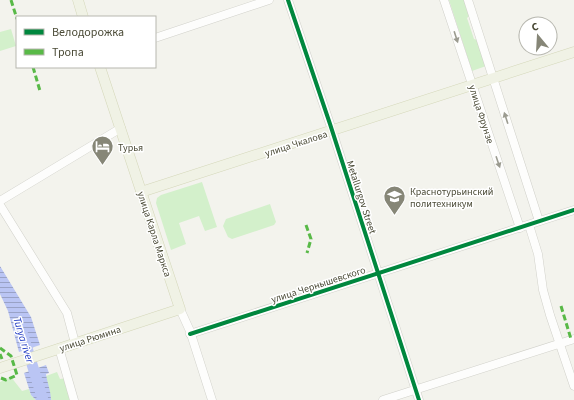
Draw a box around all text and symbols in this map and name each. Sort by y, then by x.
legend [16,16,156,68]
north arrow [518,16,558,56]
text: С [530,19,541,35]
text: Велодорожка [52,24,124,41]
one-way arrow [454,31,460,43]
text: Тропа [52,44,84,61]
street label: улица Фрунзе [465,83,497,145]
one-way arrow [503,111,509,123]
street label: улица Чкалова [263,127,329,161]
hotel icon: Турья [90,134,116,167]
place label: Турья [118,141,143,155]
one-way arrow [495,157,501,169]
street label: Metallurgov Street [343,159,380,236]
school or university icon: Краснотурьинский политехникум [381,184,407,217]
place label: Краснотурьинский политехникум [410,185,493,211]
street label: улица Карла Маркса [134,190,174,279]
street label: улица Чернышевского [269,263,367,307]
water label: Turya river [9,315,38,366]
street label: улица Рюмина [58,322,123,355]

